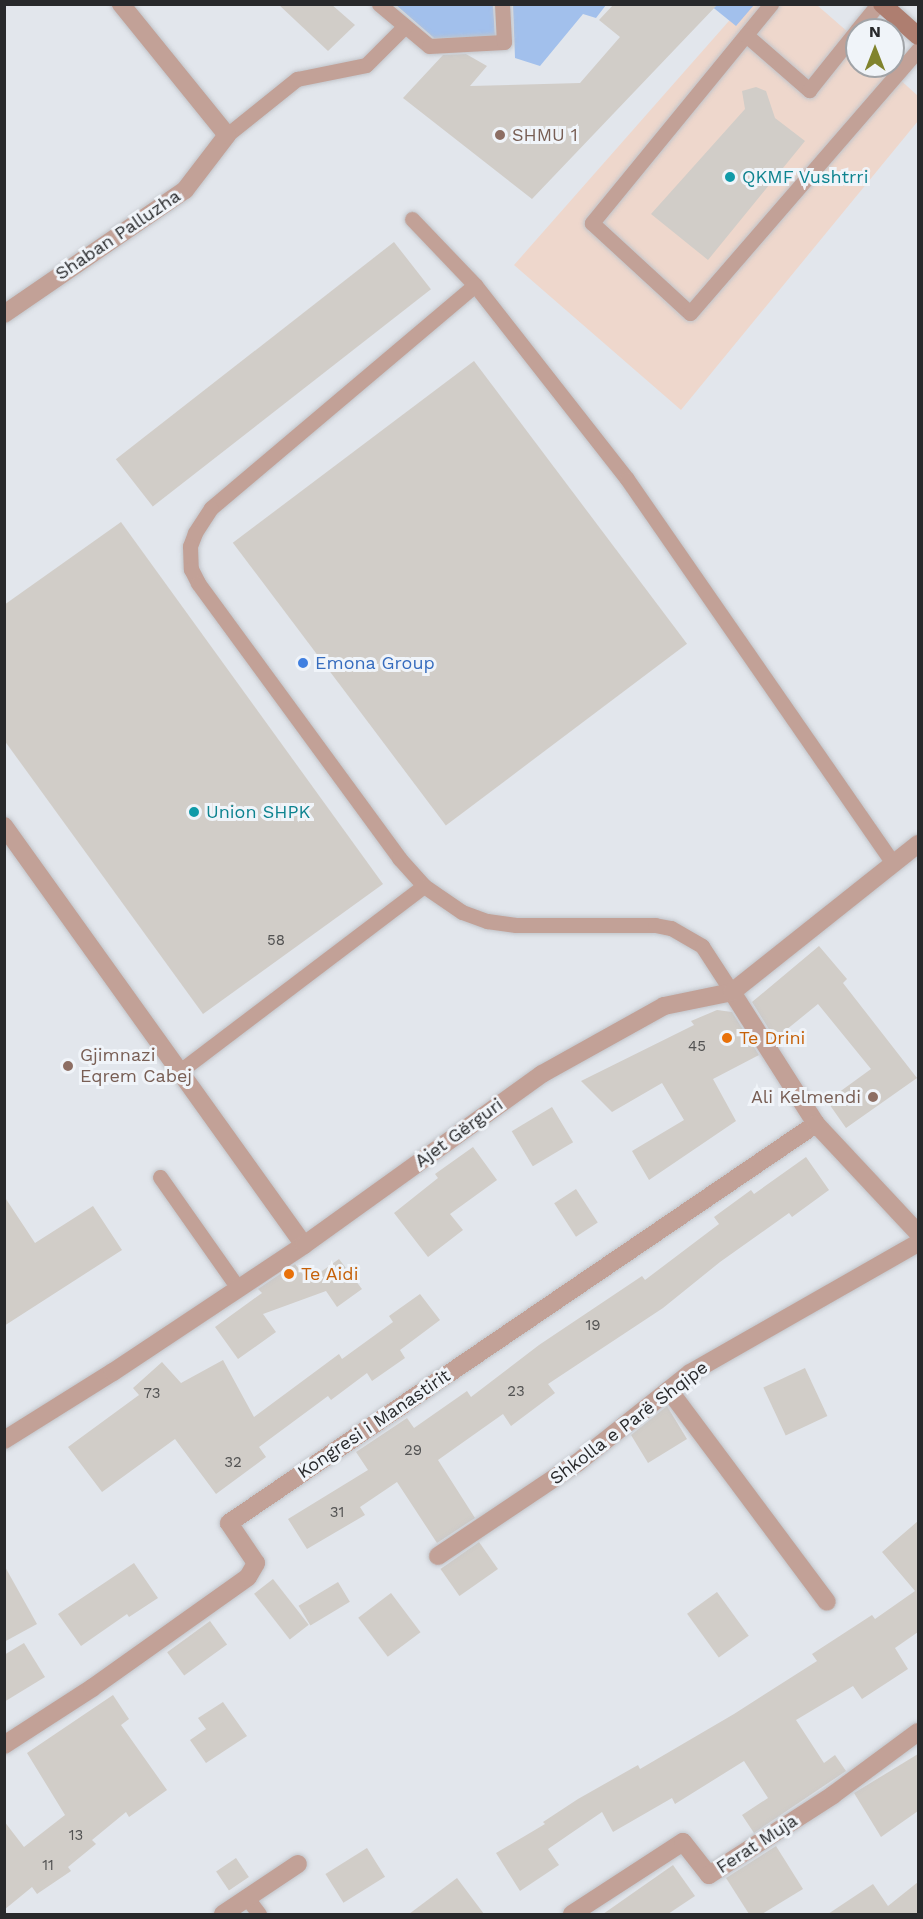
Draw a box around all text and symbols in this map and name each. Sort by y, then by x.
north arrow [845,18,905,78]
text: N [869,22,881,41]
place label: SHMU 1 [512,124,578,146]
marker: SHMU 1 [493,128,507,142]
place label: QKMF Vushtrri [742,166,869,188]
marker: QKMF Vushtrri [723,170,737,184]
street label: Shaban Palluzha [52,185,184,285]
place label: Emona Group [315,652,435,674]
marker: Emona Group [296,656,310,670]
place label: Union SHPK [206,801,310,823]
marker: Union SHPK [187,805,201,819]
house number: 58 [267,932,285,950]
place label: Te Drini [739,1027,805,1049]
marker: Te Drini [720,1031,734,1045]
house number: 45 [688,1038,706,1056]
place label: Gjimnazi Eqrem Cabej [80,1045,192,1088]
marker: Gjimnazi Eqrem Cabej [61,1059,75,1073]
place label: Ali Kelmendi [751,1086,861,1108]
marker: Ali Kelmendi [866,1090,880,1104]
street label: Ajet Gërguri [411,1094,507,1172]
place label: Te Aidi [301,1263,359,1285]
marker: Te Aidi [282,1267,296,1281]
house number: 19 [585,1317,601,1335]
street label: Shkolla e Parë Shqipe [546,1356,712,1490]
street label: Kongresi i Manastirit [294,1365,454,1483]
house number: 23 [507,1383,525,1401]
house number: 73 [143,1385,161,1403]
house number: 29 [404,1442,422,1460]
house number: 32 [224,1454,242,1472]
house number: 31 [330,1504,344,1522]
street label: Ferat Muja [712,1810,802,1878]
house number: 13 [69,1827,83,1845]
house number: 11 [42,1857,54,1875]

